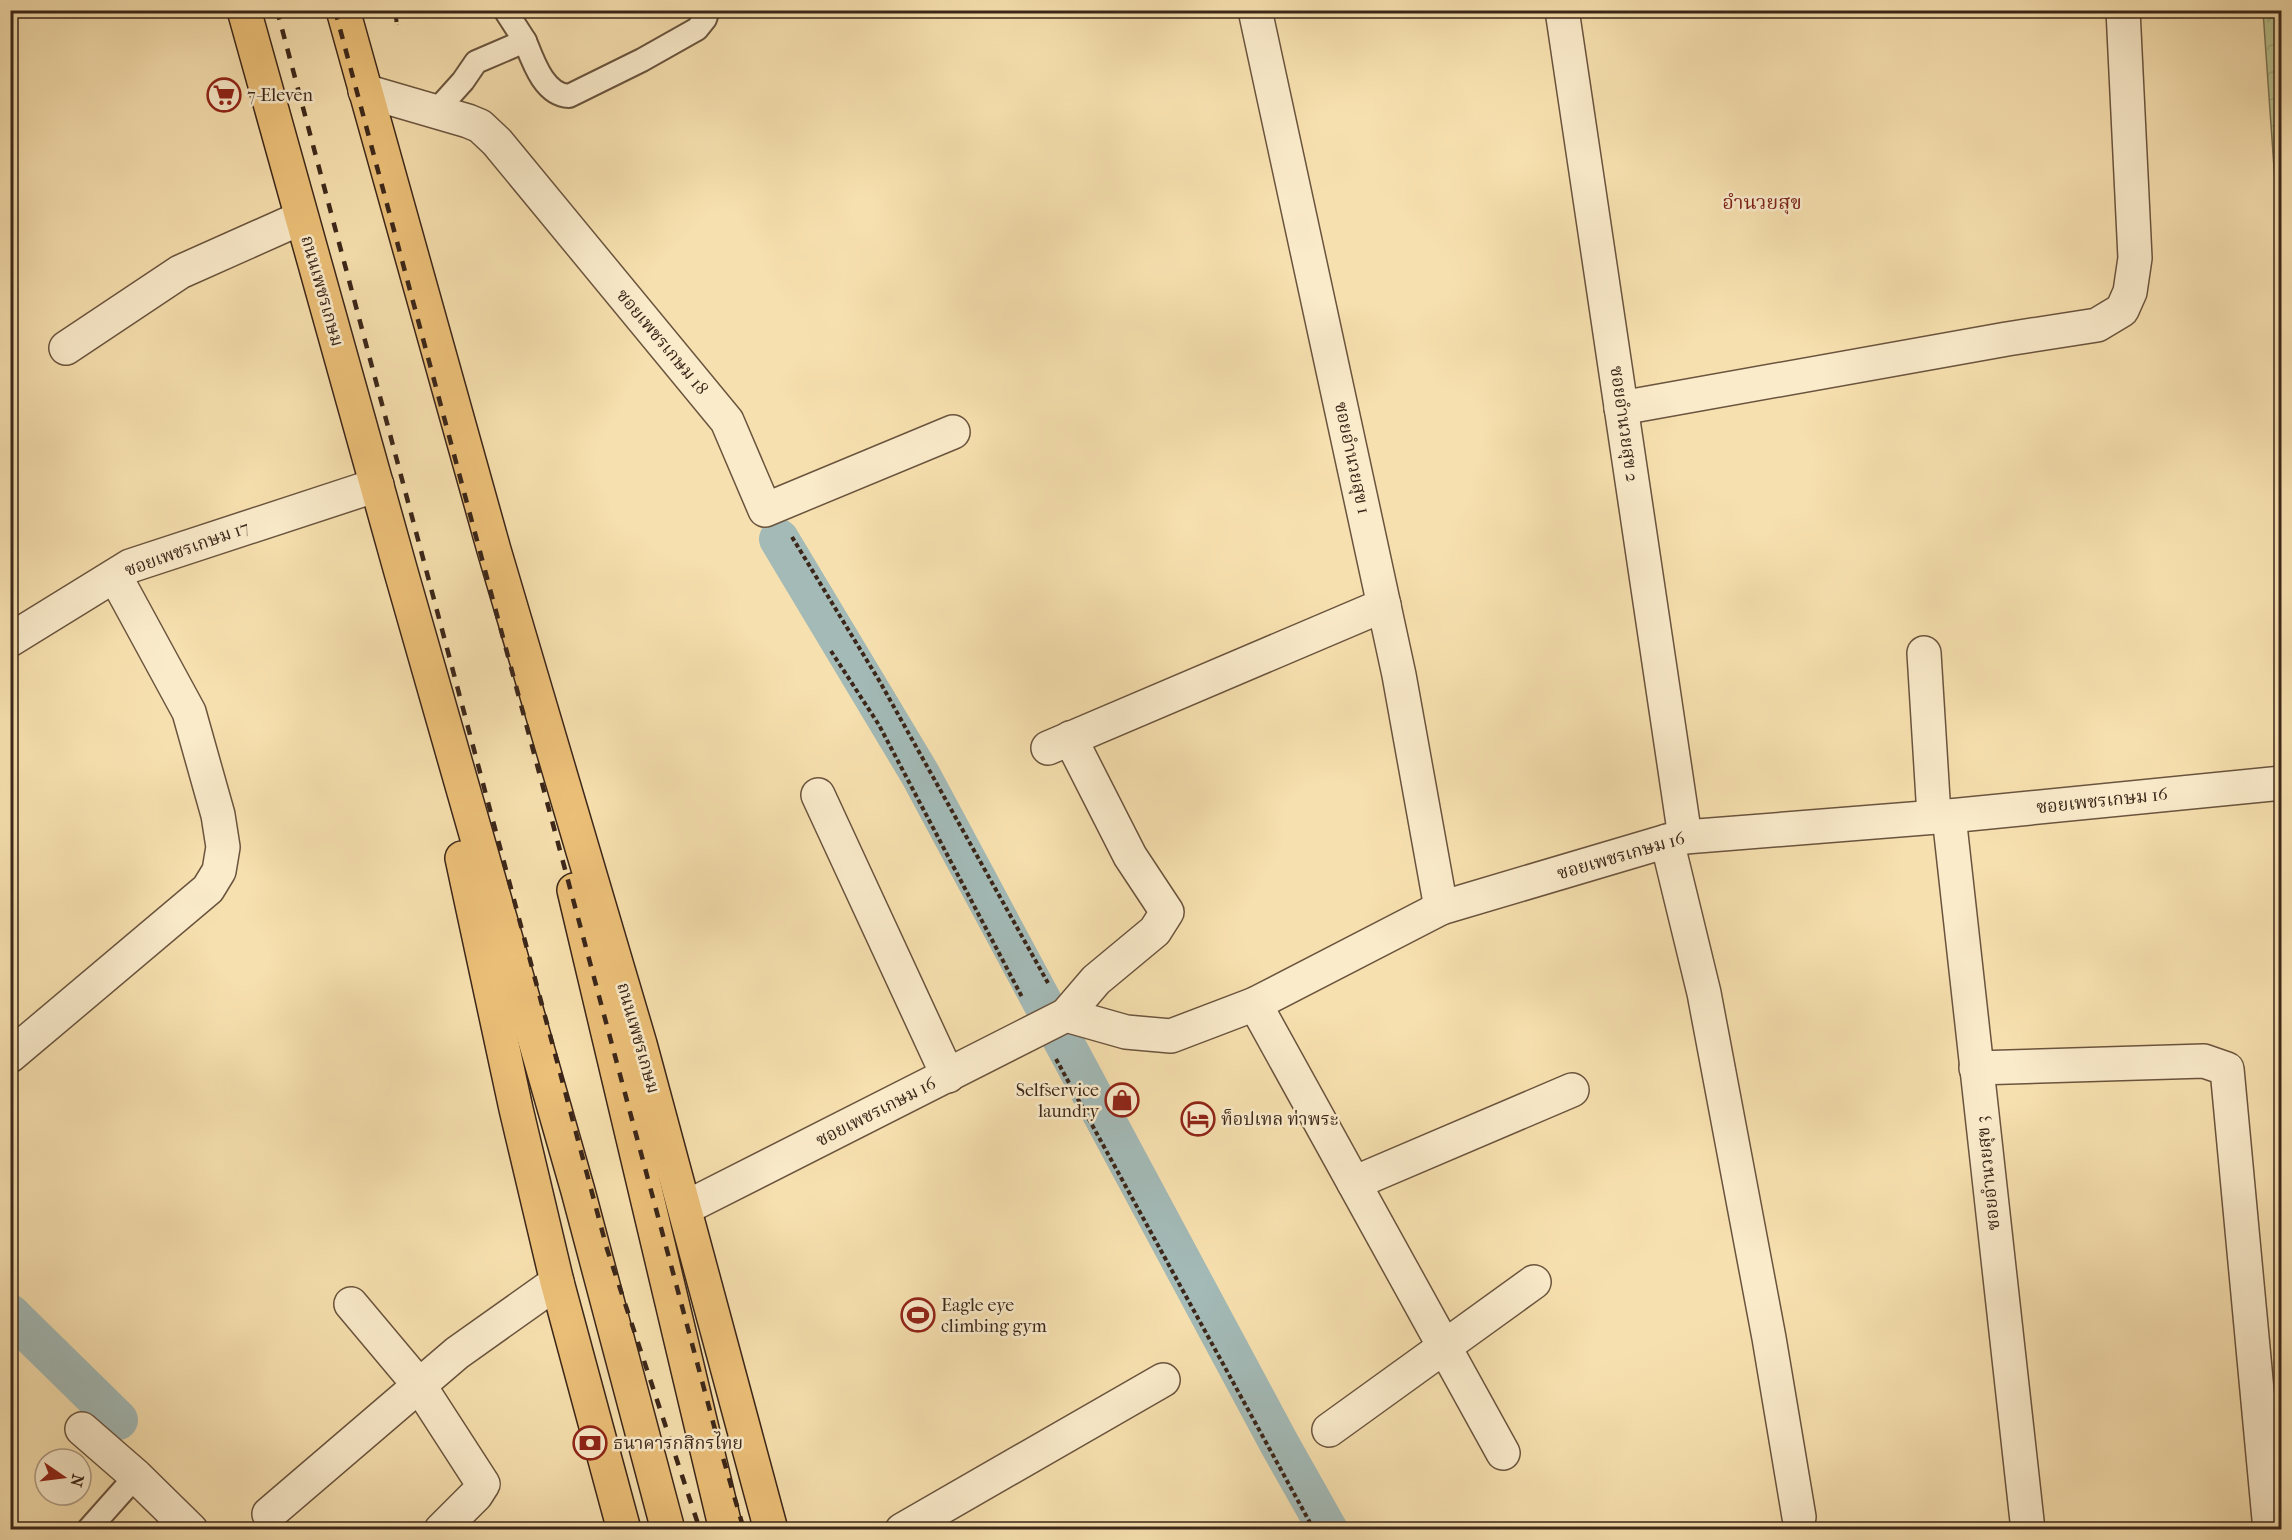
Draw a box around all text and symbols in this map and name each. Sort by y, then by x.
supermarket icon: 7-Eleven [206,77,242,113]
place label: 7-Eleven [247,85,313,106]
district label: อำนวยสุข [1722,191,1802,215]
street label: ถนนเพชรเกษม [296,233,348,349]
street label: ซอยเพชรเกษม 18 [612,285,712,399]
street label: ซอยอำนวยสุข 2 [1604,365,1643,484]
street label: ซอยอำนวยสุข 1 [1329,400,1374,516]
street label: ซอยเพชรเกษม 17 [122,517,252,581]
street label: ซอยเพชรเกษม 16 [2035,784,2169,818]
street label: ซอยเพชรเกษม 16 [1555,828,1688,884]
street label: ถนนเพชรเกษม [612,980,664,1096]
street label: ซอยเพชรเกษม 16 [812,1073,940,1151]
place label: Selfservice laundry [1016,1080,1100,1122]
shop icon: Selfservice laundry [1104,1082,1140,1118]
hotel icon: ท็อปเทล ท่าพระ [1180,1101,1216,1137]
place label: ท็อปเทล ท่าพระ [1221,1109,1338,1130]
street label: ซอยอำนวยสุข 3 [1972,1115,2005,1231]
place label: Eagle eye climbing gym [941,1295,1047,1337]
sports icon: Eagle eye climbing gym [900,1297,936,1333]
bank icon: ธนาคารกสิกรไทย [572,1425,608,1461]
place label: ธนาคารกสิกรไทย [613,1431,743,1454]
north arrow [33,1447,93,1507]
text: N [66,1472,88,1490]

